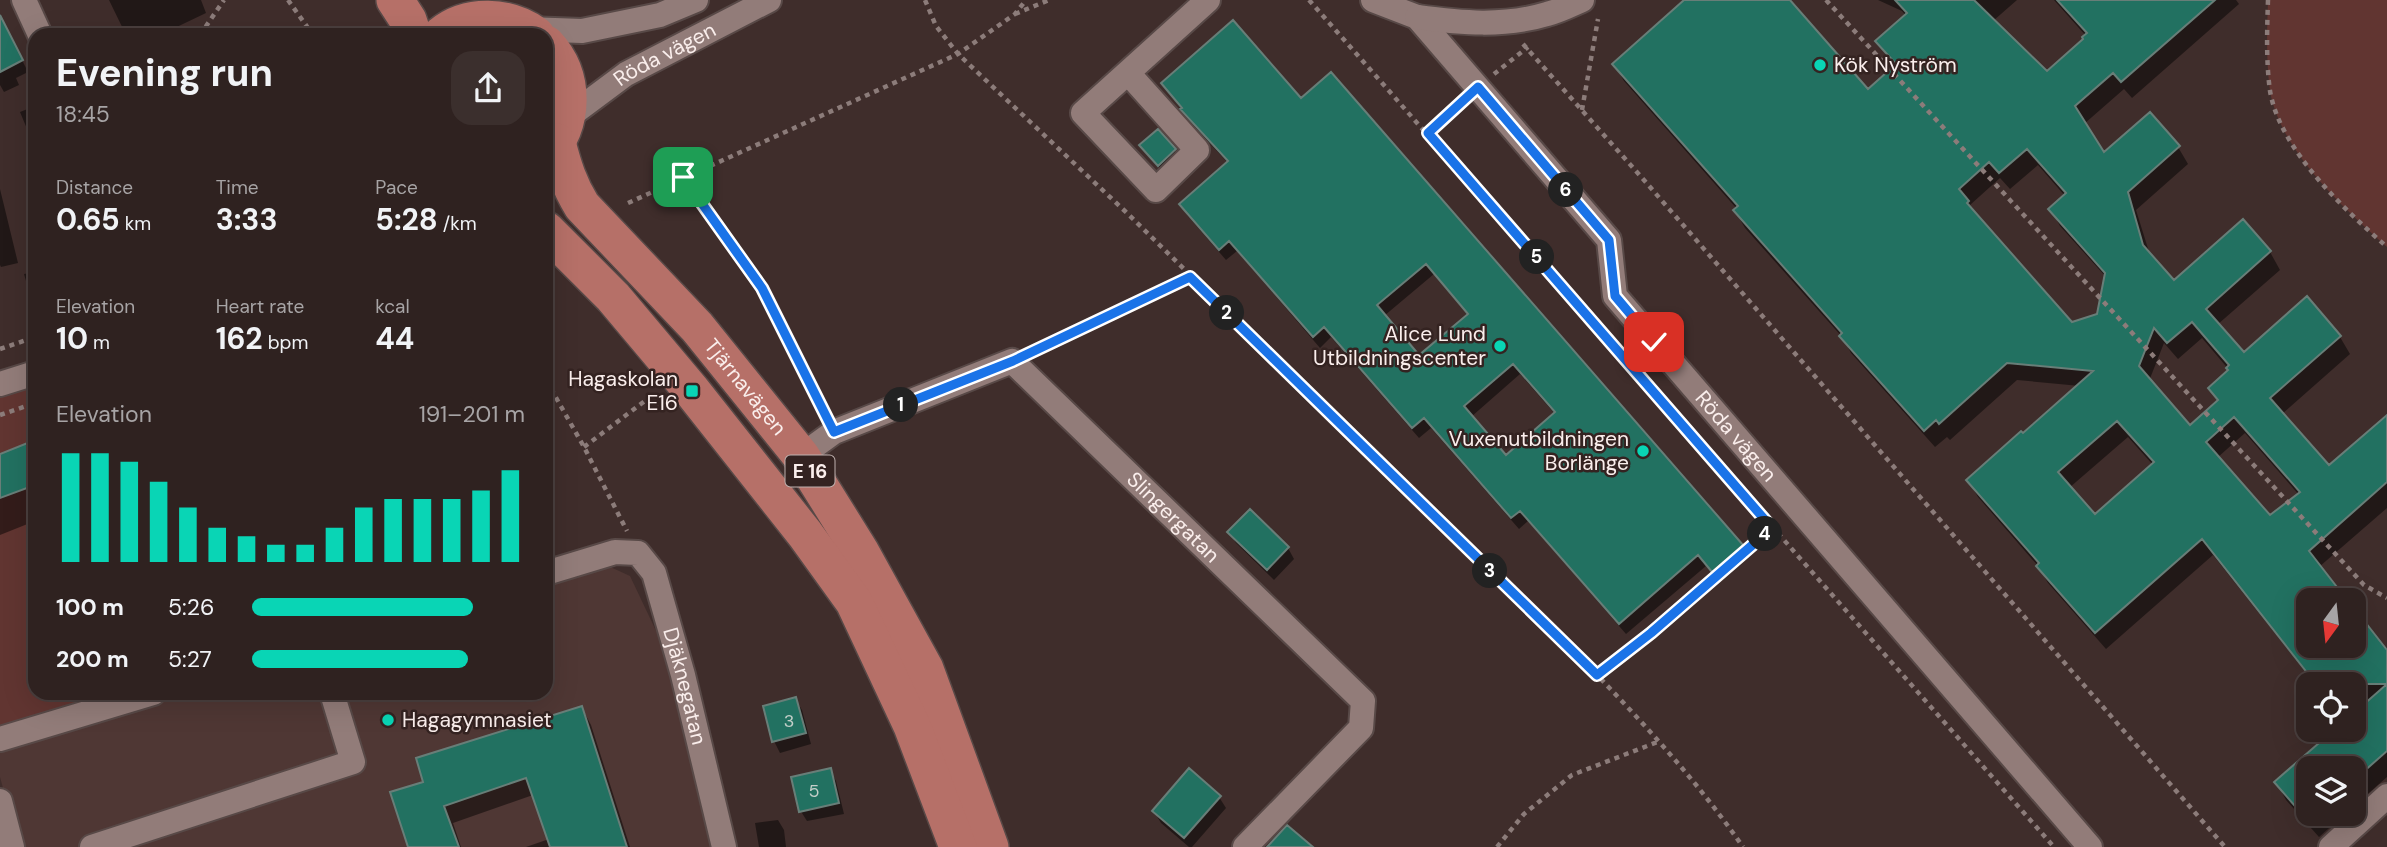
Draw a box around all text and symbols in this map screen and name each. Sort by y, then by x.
street label: Röda vägen [608,16,721,93]
text: Evening run [56,48,273,98]
button: share [451,51,525,125]
place label: Kök Nyström [1834,51,1957,79]
marker: Kök Nyström [1812,57,1828,73]
text: 18:45 [56,99,110,129]
pin [653,147,713,207]
icon: arrive [664,158,702,196]
pin: 6 [1548,172,1584,208]
text: Distance [56,175,133,200]
text: Time [216,175,259,200]
text: Pace [375,175,418,200]
text: 6 [1559,177,1572,202]
text: 0.65 [56,200,120,239]
text: 3:33 [216,200,278,239]
text: 5:28 [375,200,438,239]
text: km [120,211,151,236]
text: /km [438,211,477,236]
pin: 5 [1520,240,1554,274]
text: 5 [1531,244,1542,269]
text: Elevation [56,294,135,319]
text: Heart rate [216,294,304,319]
text: kcal [375,294,410,319]
pin: 2 [1210,296,1244,330]
text: 2 [1221,300,1232,325]
pin [1624,312,1684,372]
text: 10 [56,319,88,358]
text: 162 [216,319,263,358]
text: 44 [375,319,414,358]
place label: Alice Lund Utbildningscenter [1313,320,1486,372]
icon: check [1635,323,1673,361]
text: m [88,330,110,355]
text: bpm [263,330,308,355]
street label: Tjärnavägen [698,333,793,441]
marker: Alice Lund Utbildningscenter [1492,338,1508,354]
place label: Hagaskolan E16 [568,365,678,417]
marker: Hagaskolan E16 [684,383,700,399]
street label: Röda vägen [1689,385,1783,488]
pin: 1 [884,388,918,422]
text: 1 [897,392,904,417]
text: Elevation [56,399,152,429]
text: 191–201 m [419,399,525,429]
place label: Vuxenutbildningen Borlänge [1448,425,1629,477]
marker: Vuxenutbildningen Borlänge [1635,443,1651,459]
road number: E 16 [786,456,834,486]
street label: Slingergatan [1121,466,1226,569]
pin: 4 [1748,516,1782,552]
text: 4 [1758,521,1771,546]
pin: 3 [1472,554,1508,588]
text: 3 [1484,558,1495,583]
north arrow [2296,588,2366,658]
map controls [2296,588,2366,826]
text: 100 m [56,592,124,622]
text: 5:26 [168,592,214,622]
street label: Djäknegatan [656,624,713,748]
text: 200 m [56,644,129,674]
text: 5:27 [168,644,212,674]
button: locate [2296,672,2366,742]
place label: Hagagymnasiet [402,706,552,734]
house number: 3 [784,709,794,733]
marker: Hagagymnasiet [380,712,396,728]
button: layers [2296,756,2366,826]
house number: 5 [809,779,819,803]

